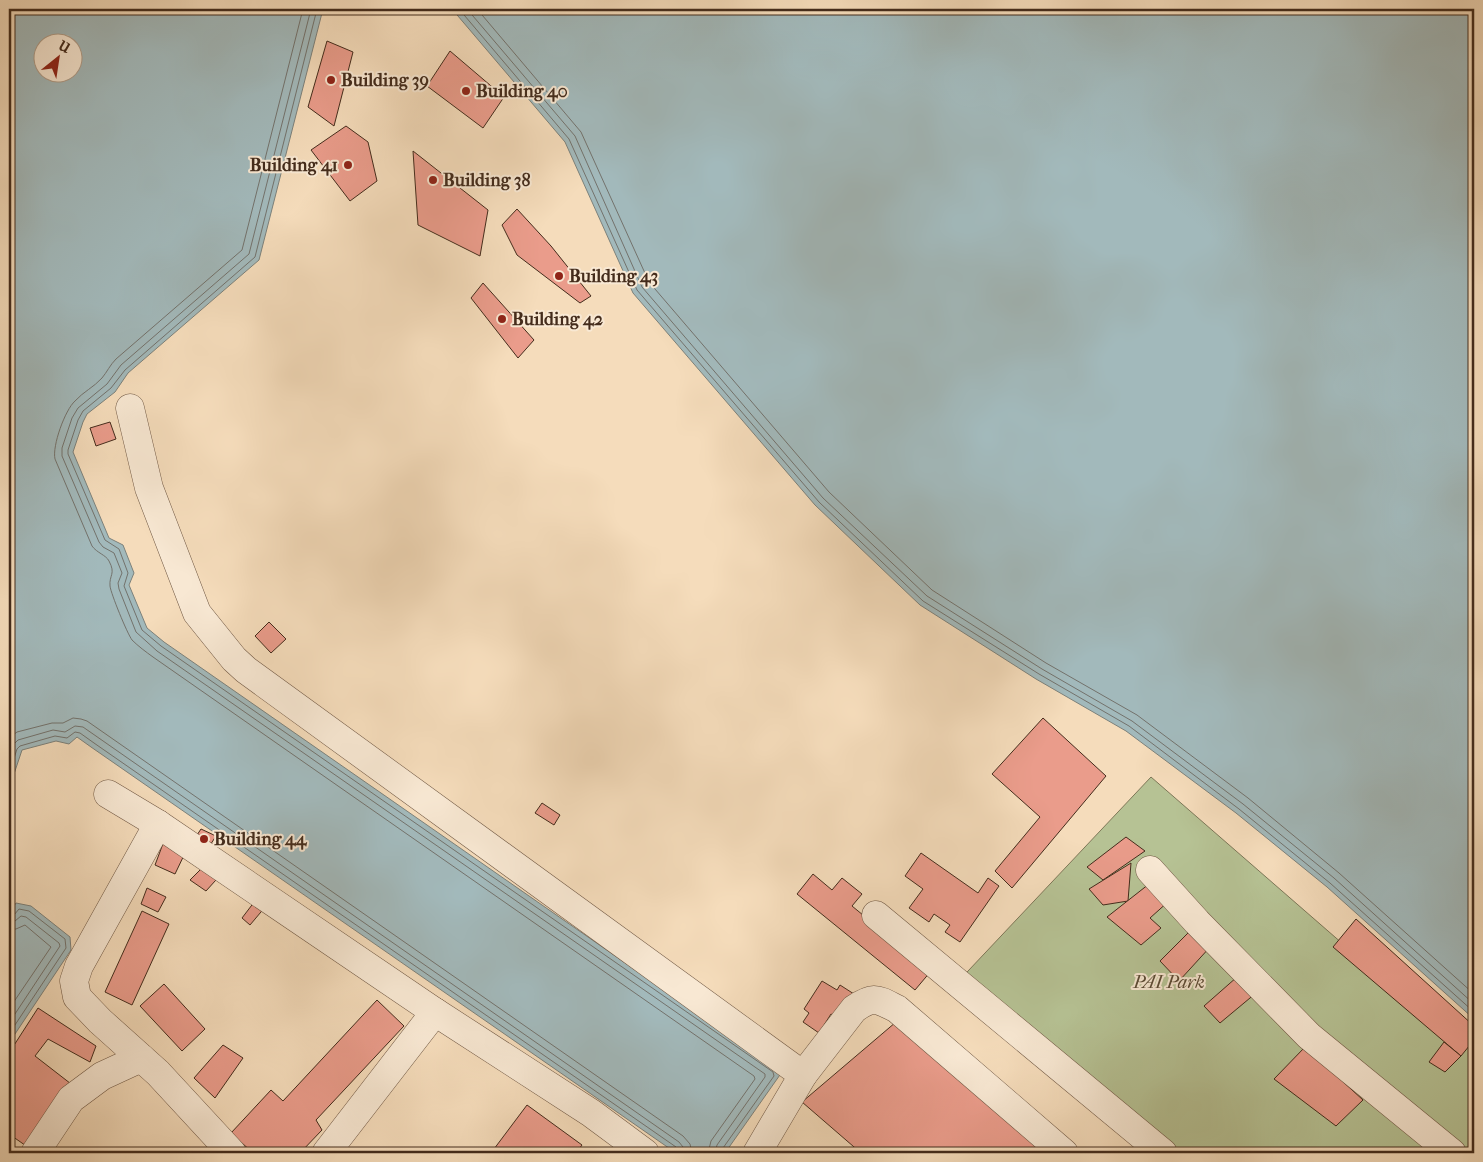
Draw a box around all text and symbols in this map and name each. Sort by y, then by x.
north arrow [32,32,82,82]
text: U [54,37,73,57]
place label: Building 39 [341,70,429,91]
marker: Building 39 [325,74,337,86]
place label: Building 40 [476,81,568,102]
marker: Building 40 [460,85,472,97]
place label: Building 41 [250,155,338,176]
marker: Building 41 [342,159,354,171]
place label: Building 38 [443,170,531,191]
marker: Building 38 [427,174,439,186]
place label: Building 43 [569,266,658,287]
marker: Building 43 [553,270,565,282]
place label: Building 42 [512,309,603,330]
marker: Building 42 [496,313,508,325]
place label: Building 44 [214,829,308,850]
marker: Building 44 [198,833,210,845]
park label: PAI Park [1132,972,1205,993]

